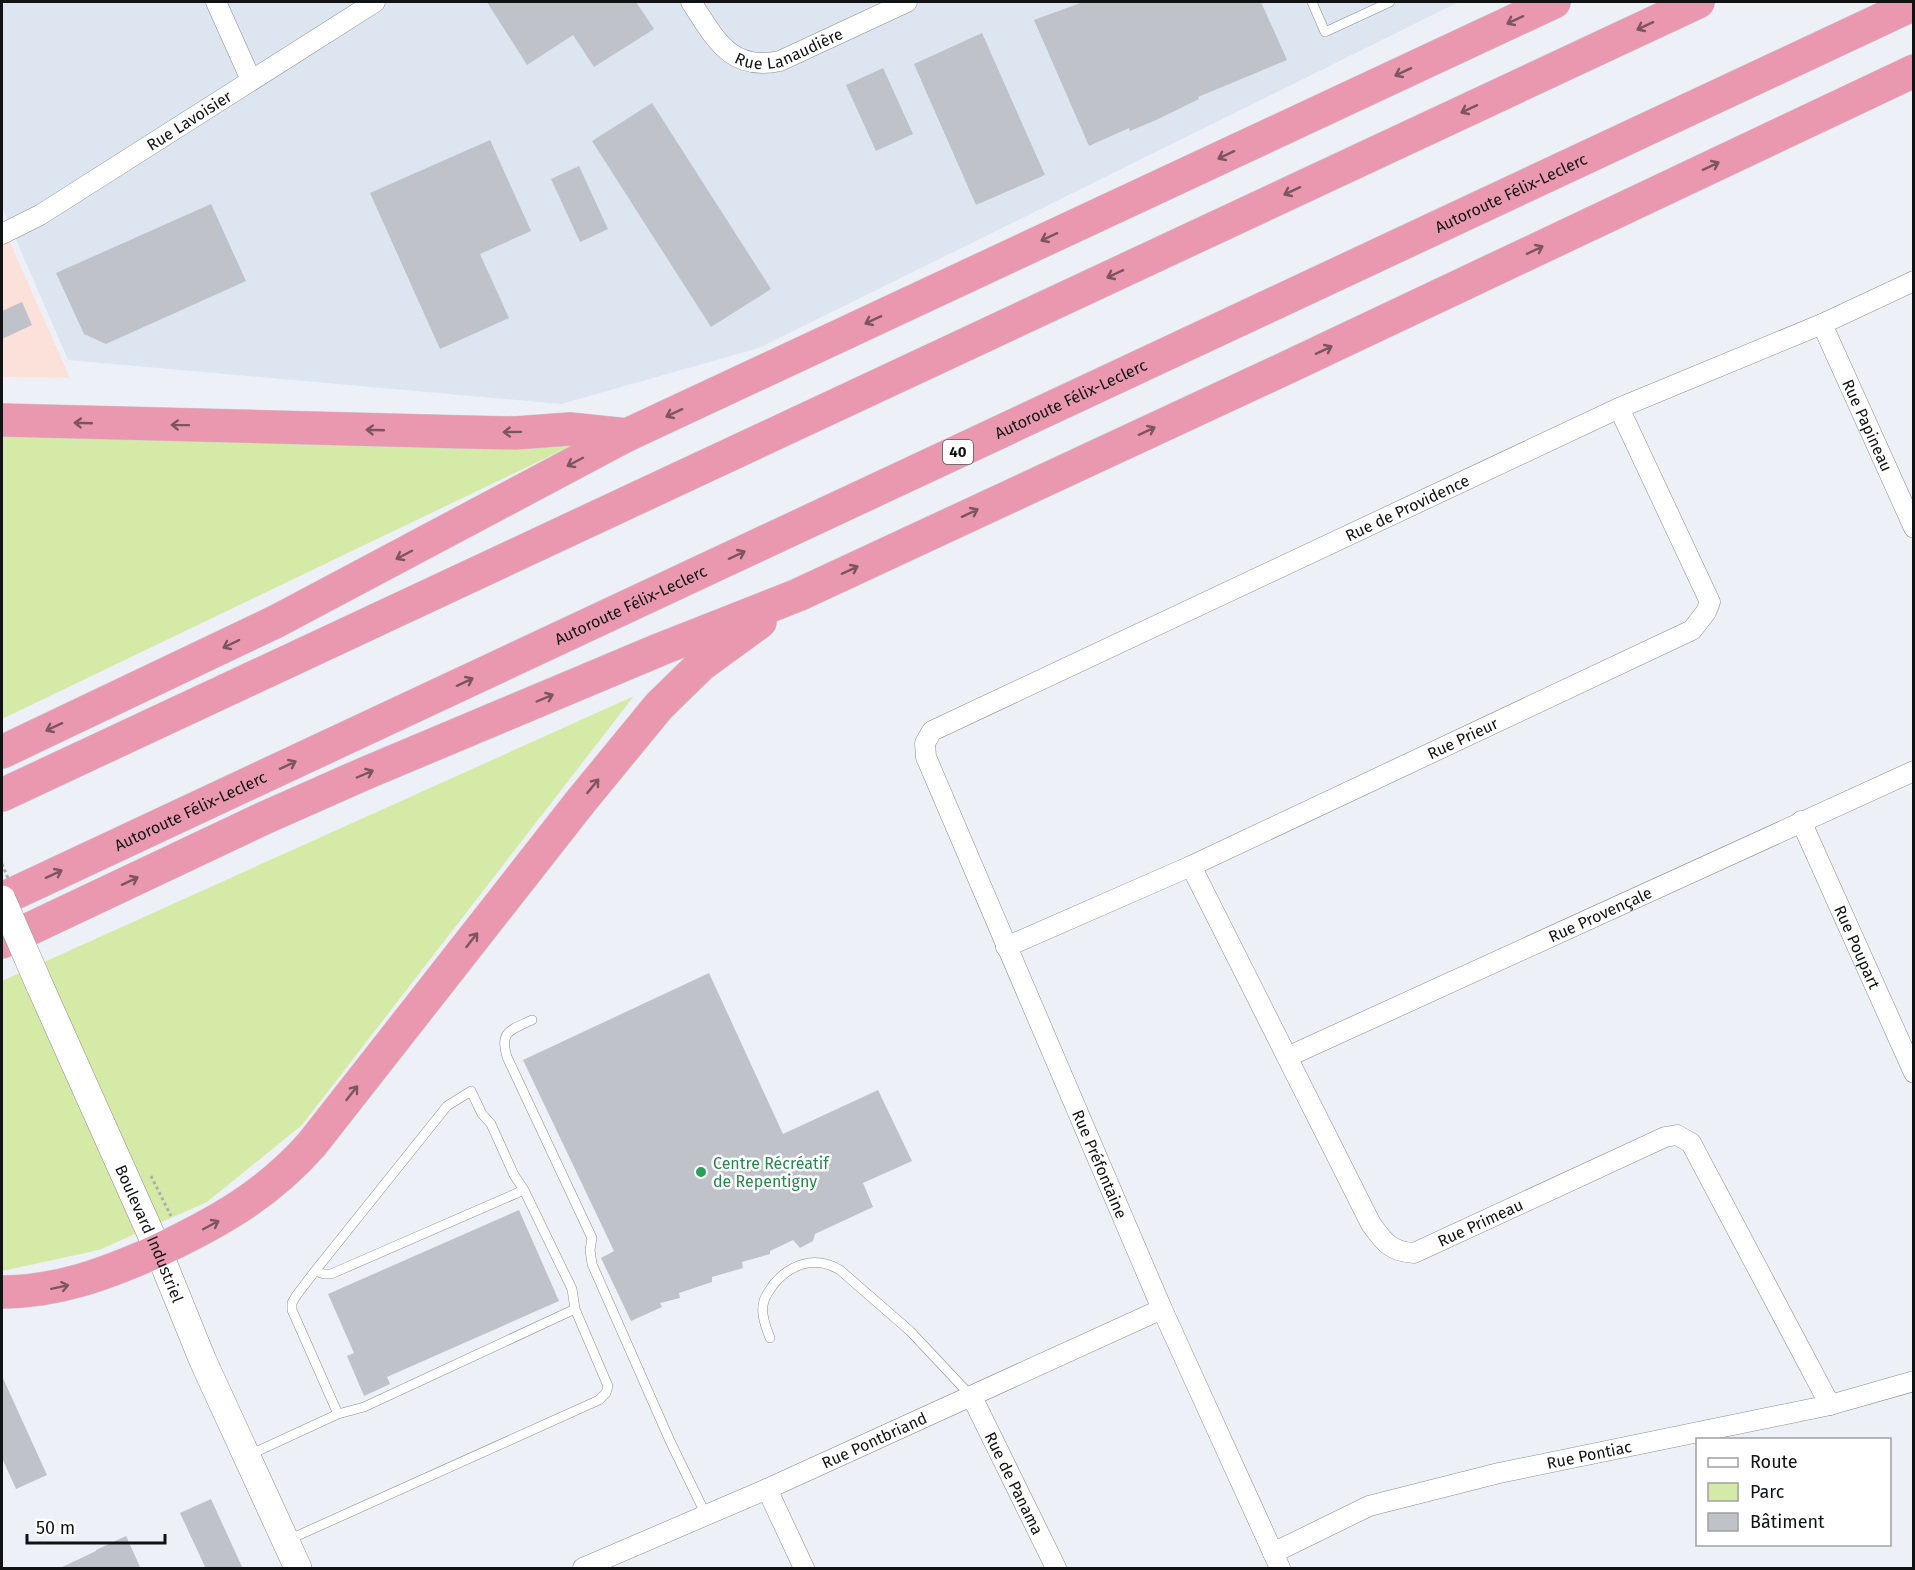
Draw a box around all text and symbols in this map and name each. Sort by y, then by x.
one-way arrow [1506,15,1524,26]
one-way arrow [1637,21,1655,33]
street label: Rue Lanaudière [732,24,846,73]
one-way arrow [1394,67,1412,79]
street label: Rue Lavoisier [143,86,236,155]
one-way arrow [1460,103,1478,115]
one-way arrow [1218,149,1236,161]
street label: Autoroute Félix-Leclerc [1432,149,1591,237]
one-way arrow [1702,160,1720,172]
one-way arrow [1283,186,1301,198]
one-way arrow [1041,232,1059,244]
one-way arrow [1526,243,1544,255]
one-way arrow [1107,268,1125,280]
one-way arrow [864,314,882,326]
one-way arrow [1314,343,1332,355]
street label: Autoroute Félix-Leclerc [992,355,1150,443]
street label: Rue Papineau [1838,376,1896,474]
one-way arrow [666,407,684,419]
one-way arrow [74,417,94,429]
one-way arrow [171,419,191,431]
one-way arrow [365,424,385,435]
one-way arrow [1137,425,1155,436]
one-way arrow [502,426,522,438]
road number: 40 [943,440,973,464]
one-way arrow [567,457,585,468]
street label: Rue de Providence [1342,471,1472,545]
one-way arrow [960,507,978,519]
one-way arrow [396,549,413,561]
one-way arrow [727,549,745,561]
street label: Autoroute Félix-Leclerc [552,561,710,649]
one-way arrow [841,563,859,575]
one-way arrow [222,639,240,650]
one-way arrow [455,676,473,688]
one-way arrow [535,692,553,703]
street label: Rue Prieur [1424,713,1502,763]
one-way arrow [46,722,64,734]
one-way arrow [279,759,297,770]
street label: Autoroute Félix-Leclerc [111,767,270,855]
one-way arrow [355,768,374,779]
one-way arrow [586,779,599,795]
one-way arrow [45,868,63,880]
one-way arrow [121,874,139,886]
street label: Rue Provençale [1546,883,1655,946]
street label: Rue Poupart [1830,902,1884,992]
one-way arrow [466,932,479,948]
one-way arrow [345,1085,358,1101]
street label: Rue Préfontaine [1068,1107,1131,1221]
place label: Centre Récréatif de Repentigny [713,1154,830,1191]
street label: Boulevard Industriel [111,1162,187,1306]
marker: Centre Récréatif de Repentigny [694,1165,708,1179]
street label: Rue Primeau [1435,1195,1526,1251]
one-way arrow [202,1219,219,1231]
one-way arrow [49,1281,69,1292]
street label: Rue Pontbriand [819,1408,930,1473]
street label: Rue de Panama [981,1429,1047,1538]
street label: Rue Pontiac [1545,1437,1634,1473]
legend [1696,1438,1891,1546]
text: Route [1750,1451,1798,1473]
text: Parc [1750,1481,1785,1503]
scale bar [27,1507,165,1545]
text: Bâtiment [1750,1511,1825,1533]
text: 50 m [36,1517,75,1539]

